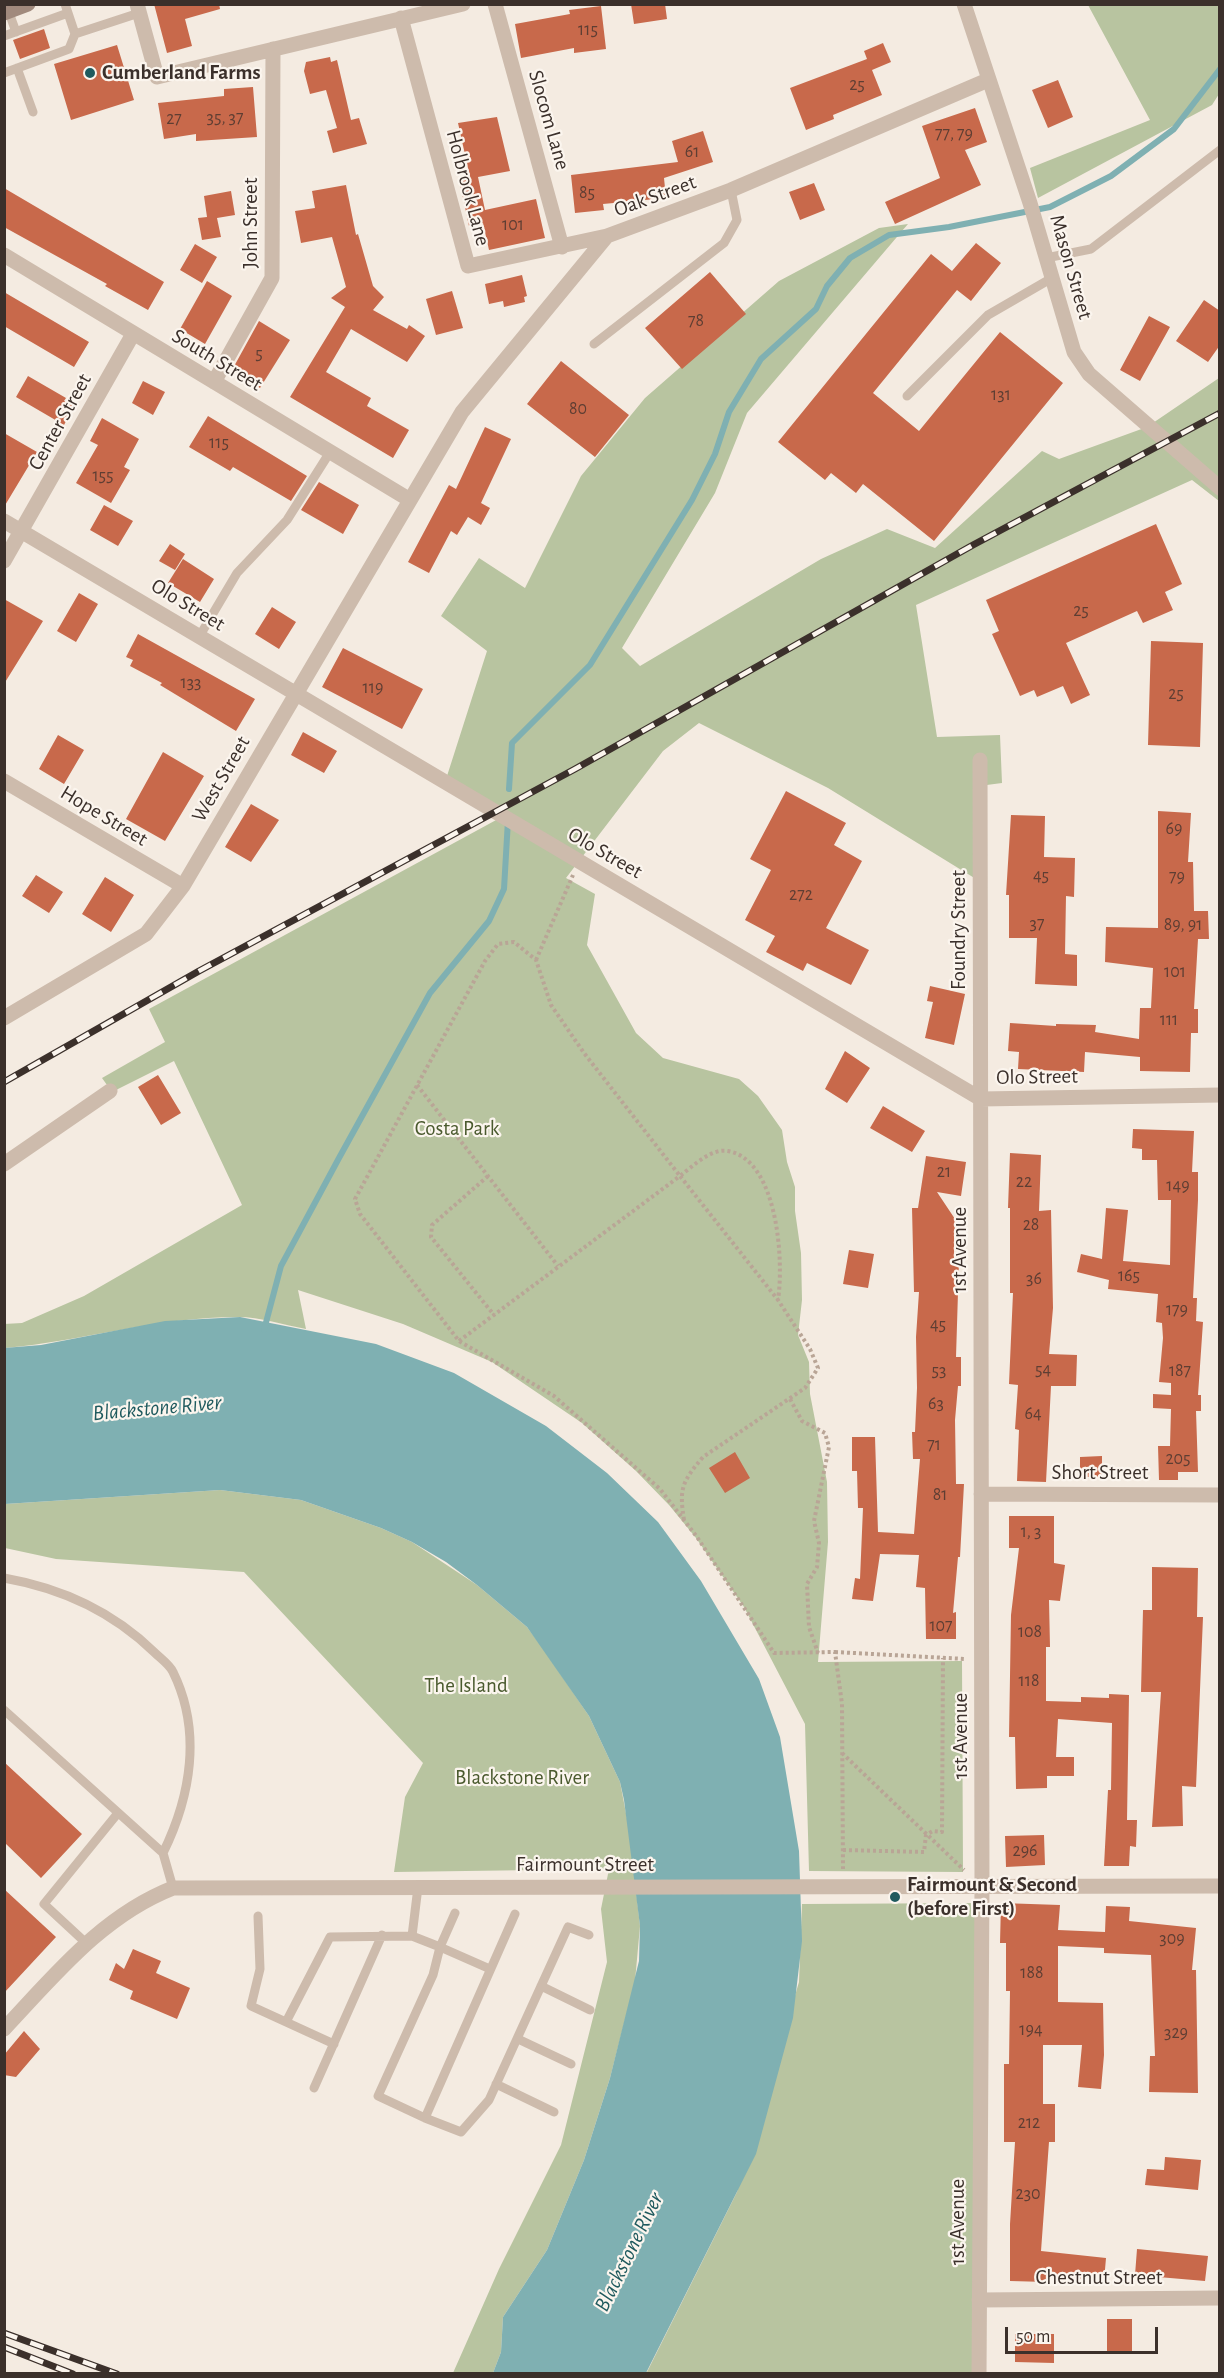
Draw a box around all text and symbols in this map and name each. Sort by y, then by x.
house number: 115 [578,19,598,41]
place label: Cumberland Farms [102,60,261,86]
marker: Cumberland Farms [83,66,97,80]
street label: Slocom Lane [523,67,575,173]
house number: 25 [849,74,865,96]
house number: 35, 37 [207,107,243,129]
house number: 27 [166,108,182,130]
house number: 77, 79 [935,123,973,145]
street label: Holbrook Lane [440,127,496,249]
house number: 61 [685,141,699,163]
street label: Oak Street [611,170,699,222]
street label: John Street [238,178,264,268]
house number: 85 [579,182,595,204]
street label: Mason Street [1044,212,1098,322]
house number: 101 [502,214,524,236]
house number: 78 [688,310,704,332]
street label: South Street [167,323,267,397]
house number: 5 [255,343,263,365]
street label: Center Street [23,369,97,475]
house number: 131 [991,384,1011,406]
house number: 80 [569,398,587,420]
house number: 115 [209,432,229,454]
house number: 155 [92,465,114,487]
street label: Olo Street [146,573,230,637]
house number: 25 [1073,600,1089,622]
house number: 133 [180,672,202,694]
house number: 119 [363,677,383,699]
house number: 25 [1168,683,1184,705]
street label: West Street [186,732,256,826]
street label: Hope Street [56,780,152,852]
house number: 69 [1166,818,1182,840]
street label: Olo Street [563,822,647,884]
house number: 45 [1033,865,1049,887]
house number: 79 [1169,866,1185,888]
street label: Foundry Street [946,870,972,990]
house number: 272 [789,884,813,906]
house number: 37 [1030,913,1044,935]
house number: 89, 91 [1164,914,1202,936]
house number: 101 [1164,961,1186,983]
house number: 111 [1160,1009,1178,1031]
street label: Olo Street [996,1064,1078,1090]
park label: Costa Park [415,1116,499,1142]
house number: 21 [937,1161,951,1183]
house number: 22 [1016,1171,1032,1193]
house number: 149 [1166,1175,1190,1197]
street label: 1st Avenue [947,1207,973,1293]
house number: 28 [1023,1214,1039,1236]
house number: 165 [1118,1265,1140,1287]
house number: 36 [1026,1268,1042,1290]
house number: 179 [1166,1299,1188,1321]
house number: 45 [930,1314,946,1336]
house number: 54 [1035,1359,1051,1381]
house number: 53 [932,1360,946,1382]
house number: 187 [1169,1360,1191,1382]
water label: Blackstone River [91,1389,223,1427]
house number: 63 [928,1393,944,1415]
house number: 64 [1024,1403,1042,1425]
house number: 71 [927,1434,941,1456]
house number: 205 [1165,1448,1191,1470]
street label: Short Street [1051,1460,1149,1486]
house number: 81 [933,1484,947,1506]
house number: 1, 3 [1021,1521,1041,1543]
house number: 107 [929,1615,953,1637]
house number: 108 [1018,1621,1042,1643]
house number: 118 [1019,1670,1039,1692]
park label: The Island [424,1673,508,1699]
street label: 1st Avenue [948,1693,974,1779]
park label: Blackstone River [455,1765,589,1791]
house number: 296 [1012,1840,1038,1862]
street label: Fairmount Street [516,1852,654,1878]
place label: Fairmount & Second (before First) [907,1872,1077,1922]
marker: Fairmount & Second (before First) [888,1890,902,1904]
house number: 309 [1159,1928,1185,1950]
house number: 188 [1020,1962,1044,1984]
house number: 194 [1019,2019,1043,2041]
house number: 329 [1164,2022,1188,2044]
house number: 212 [1018,2112,1040,2134]
street label: 1st Avenue [945,2179,971,2265]
house number: 230 [1015,2183,1041,2205]
water label: Blackstone River [589,2188,669,2316]
street label: Chestnut Street [1035,2265,1163,2291]
scale bar [1008,2315,1161,2353]
text: 50 m [1016,2328,1050,2346]

